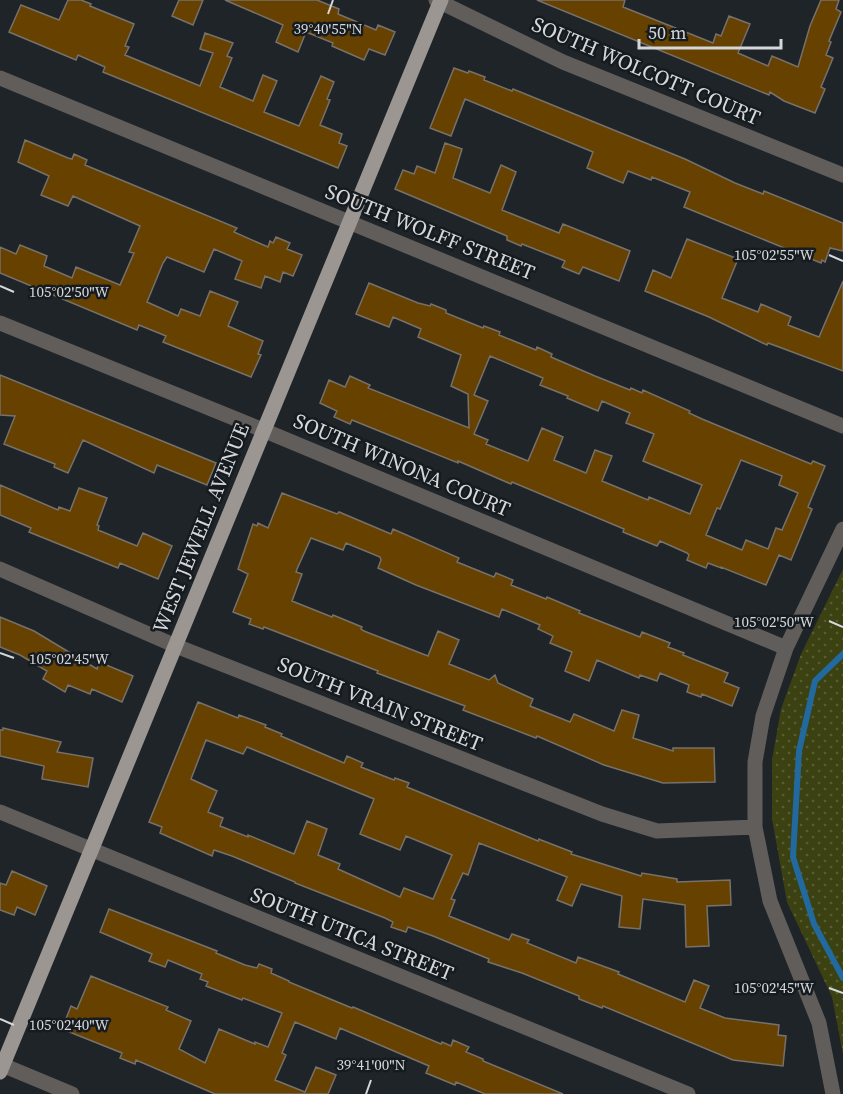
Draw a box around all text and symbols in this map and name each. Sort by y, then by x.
street label: SOUTH WOLCOTT COURT [527,9,765,132]
scale bar [639,12,782,50]
text: 39°40'55"N [293,18,363,39]
text: 50 m [648,20,686,45]
street label: SOUTH WOLFF STREET [321,176,540,287]
text: 105°02'55"W [734,244,815,265]
text: 105°02'50"W [29,281,110,302]
street label: SOUTH WINONA COURT [289,406,515,523]
street label: WEST JEWELL AVENUE [145,418,256,637]
text: 105°02'50"W [734,611,815,632]
text: 105°02'45"W [29,648,110,669]
street label: SOUTH VRAIN STREET [273,649,487,758]
street label: SOUTH UTICA STREET [246,880,458,988]
text: 105°02'45"W [734,977,815,998]
text: 105°02'40"W [29,1014,110,1035]
text: 39°41'00"N [336,1054,406,1075]

